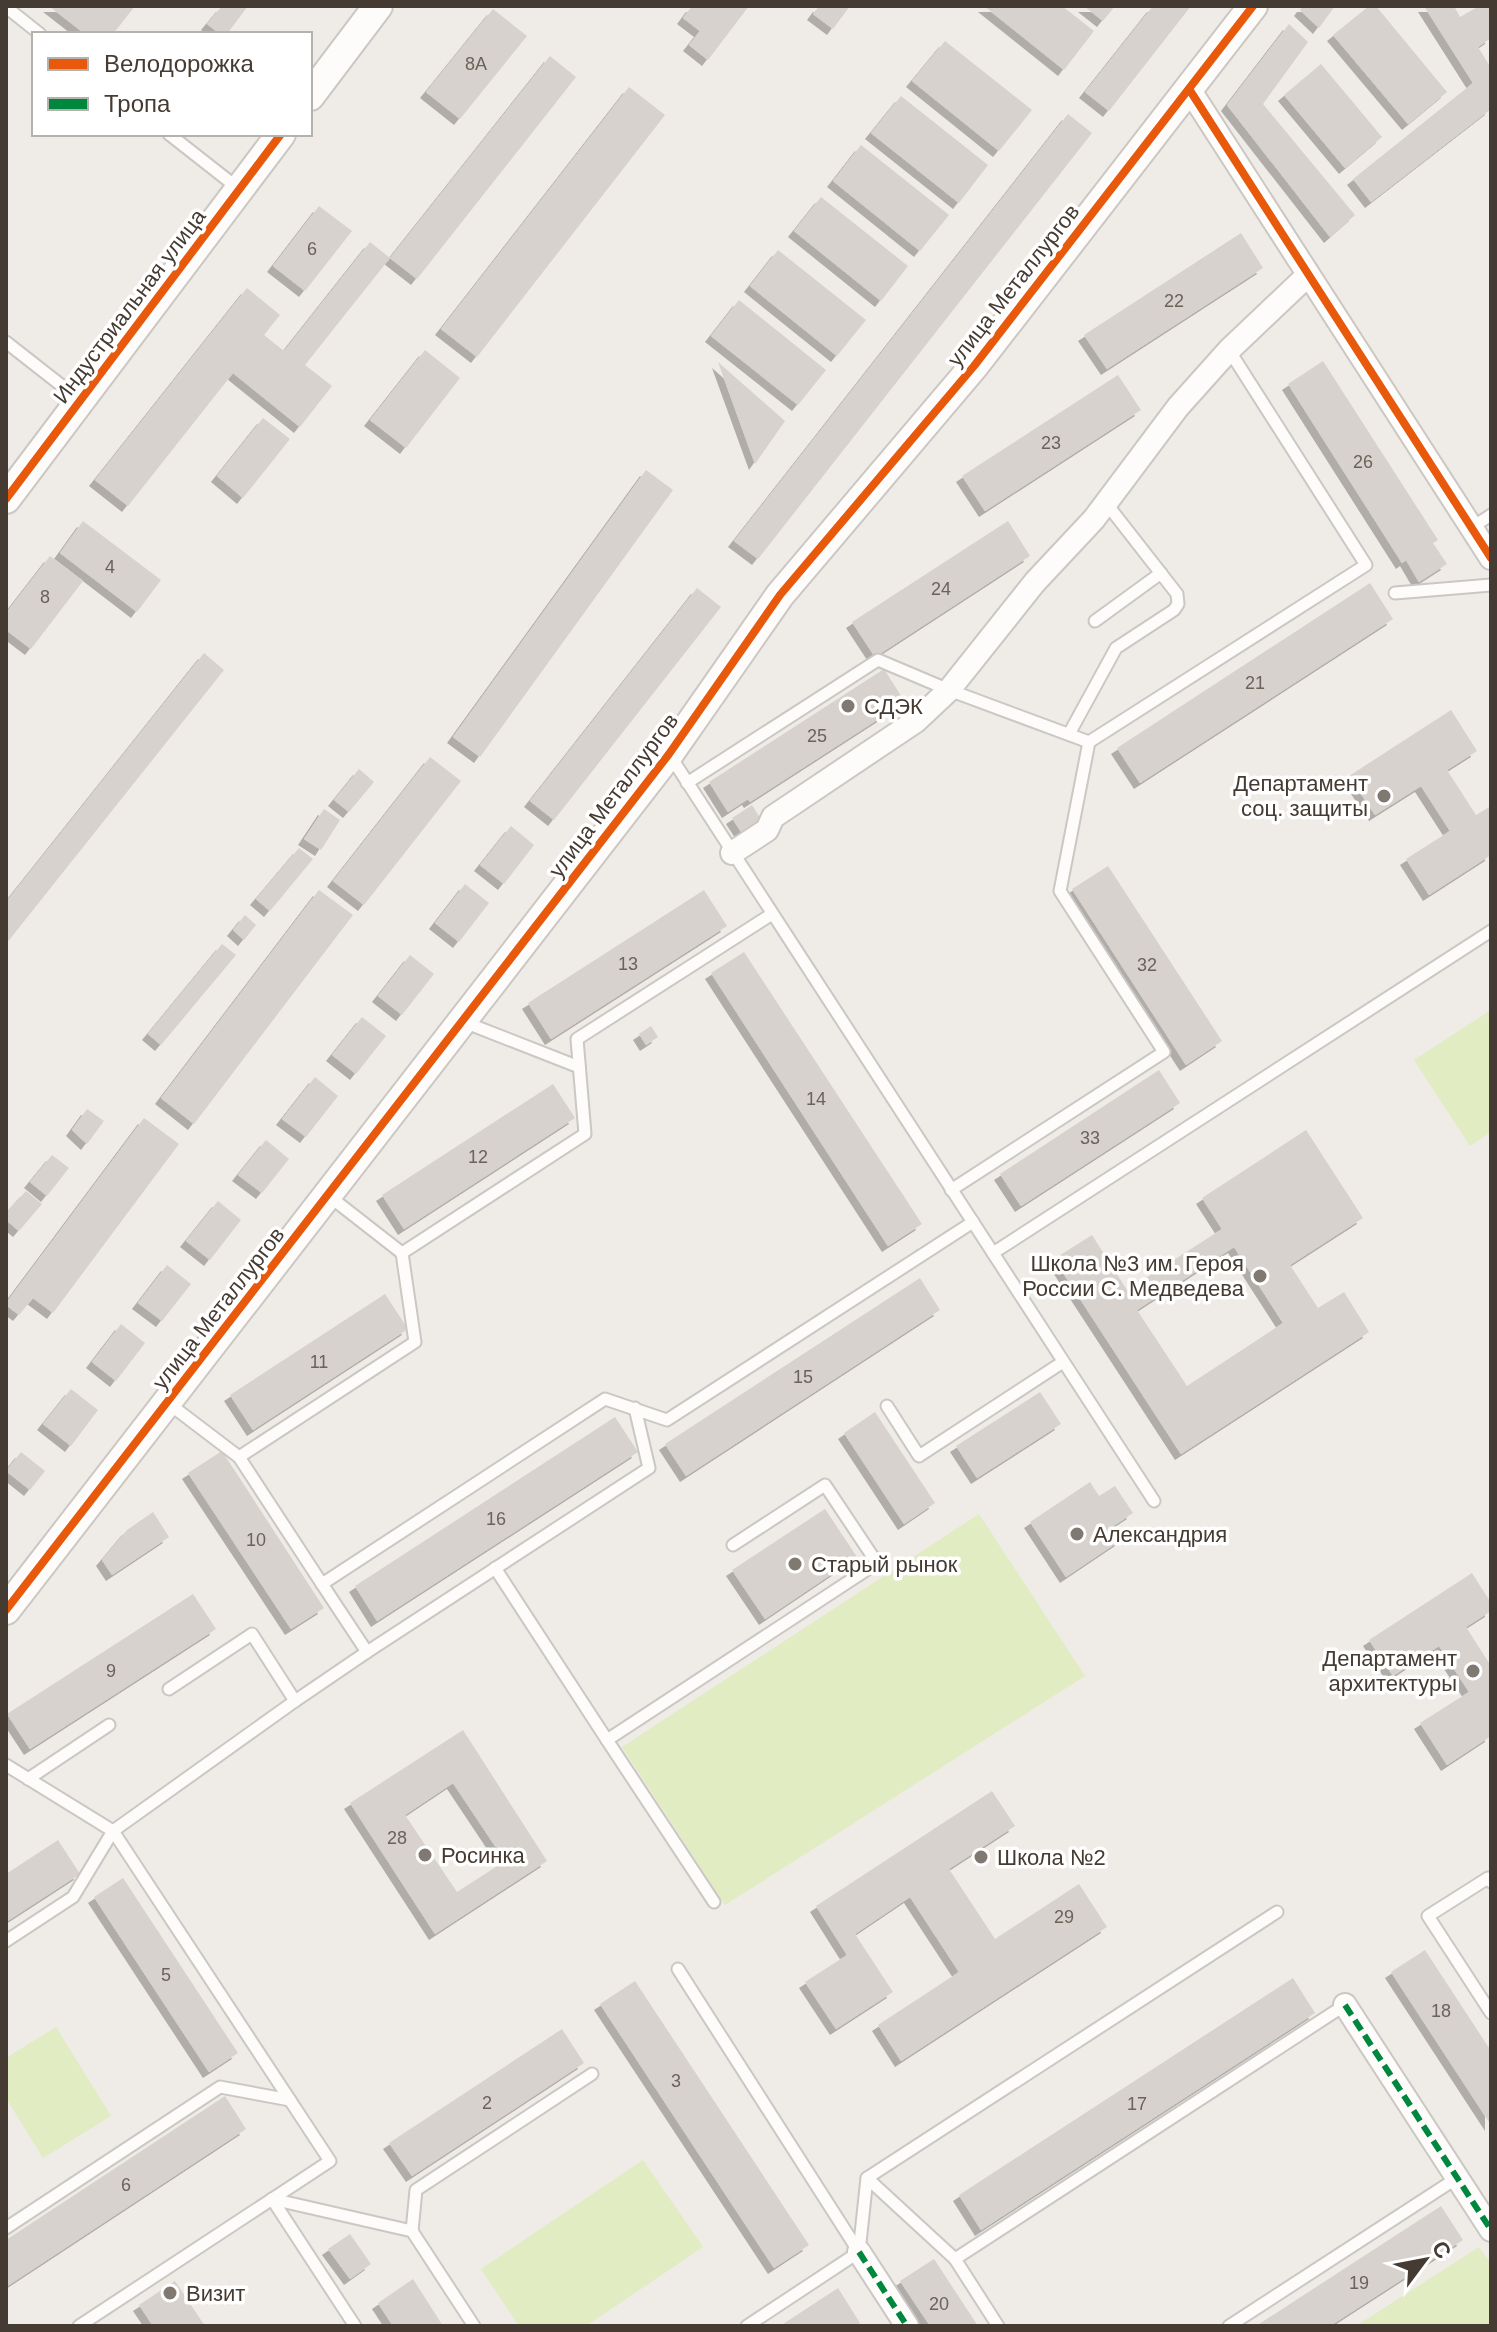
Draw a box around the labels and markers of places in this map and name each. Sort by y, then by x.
place label: СДЭК [864,694,923,719]
marker: СДЭК [839,697,857,715]
place label: Департамент соц. защиты [1233,771,1368,821]
marker: Департамент соц. защиты [1375,787,1393,805]
place label: Школа №3 им. Героя России С. Медведева [1022,1251,1245,1301]
marker: Школа №3 им. Героя России С. Медведева [1251,1267,1269,1285]
place label: Александрия [1093,1522,1227,1547]
marker: Александрия [1068,1525,1086,1543]
place label: Старый рынок [811,1552,958,1577]
marker: Старый рынок [786,1555,804,1573]
place label: Департамент архитектуры [1322,1646,1457,1696]
marker: Департамент архитектуры [1464,1662,1482,1680]
place label: Росинка [441,1843,525,1868]
place label: Школа №2 [997,1845,1106,1870]
marker: Росинка [416,1846,434,1864]
marker: Школа №2 [972,1848,990,1866]
place label: Визит [186,2281,245,2306]
marker: Визит [161,2284,179,2302]

